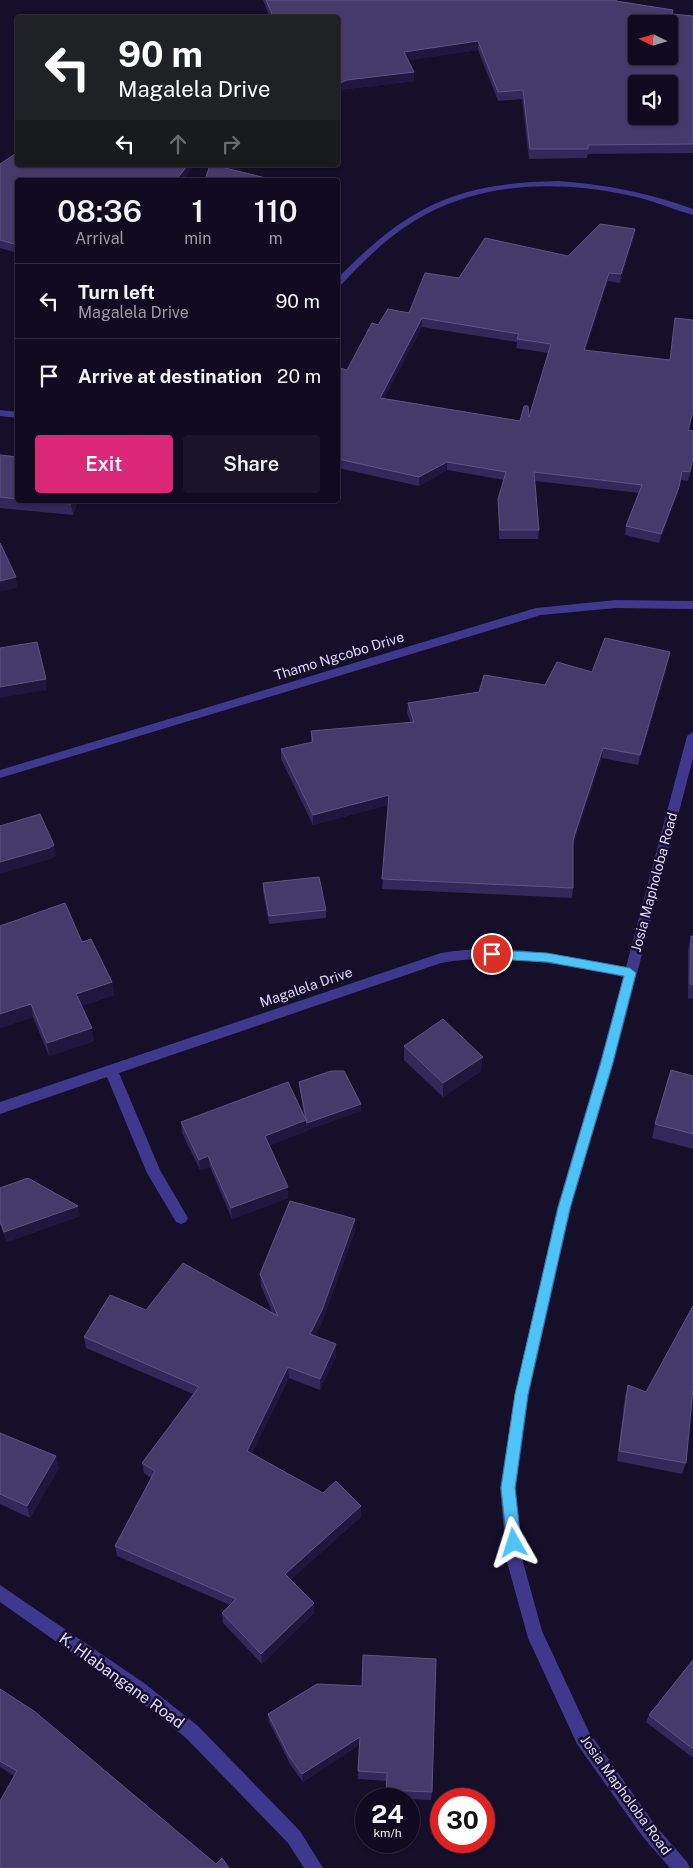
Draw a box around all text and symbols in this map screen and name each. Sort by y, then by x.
north arrow [628,15,678,65]
map controls [628,15,678,125]
text: 90 m [118,34,203,75]
icon: left [35,35,100,100]
button: sound [628,75,678,125]
text: Magalela Drive [118,76,270,102]
icon: left [111,130,139,158]
icon: ahead [164,130,192,158]
icon: right [217,130,245,158]
text: 08:36 [57,193,142,229]
text: 1 [192,193,204,229]
text: 110 [254,193,298,229]
text: Arrival [75,229,124,248]
text: min [184,229,211,248]
text: m [269,229,283,248]
text: Turn left [78,281,155,303]
icon: left [35,287,63,315]
text: 90 m [276,290,320,312]
text: Magalela Drive [78,303,189,322]
icon: arrive [35,362,63,390]
text: Arrive at destination [78,365,262,387]
text: 20 m [277,365,321,387]
button: Exit [35,435,173,493]
button: Share [183,435,320,493]
street label: Thamo Ngcobo Drive [272,629,406,683]
street label: Josia Mapholoba Road [628,810,680,954]
pin [471,933,513,975]
icon: arrive [478,940,506,968]
street label: Magalela Drive [258,964,355,1010]
position arrow [487,1516,539,1568]
street label: K. Hlabangane Road [55,1629,188,1732]
street label: Josia Mapholoba Road [577,1732,675,1858]
speed limit sign: 30 [430,1788,495,1853]
text: 24 [371,1799,404,1829]
text: km/h [373,1826,402,1840]

